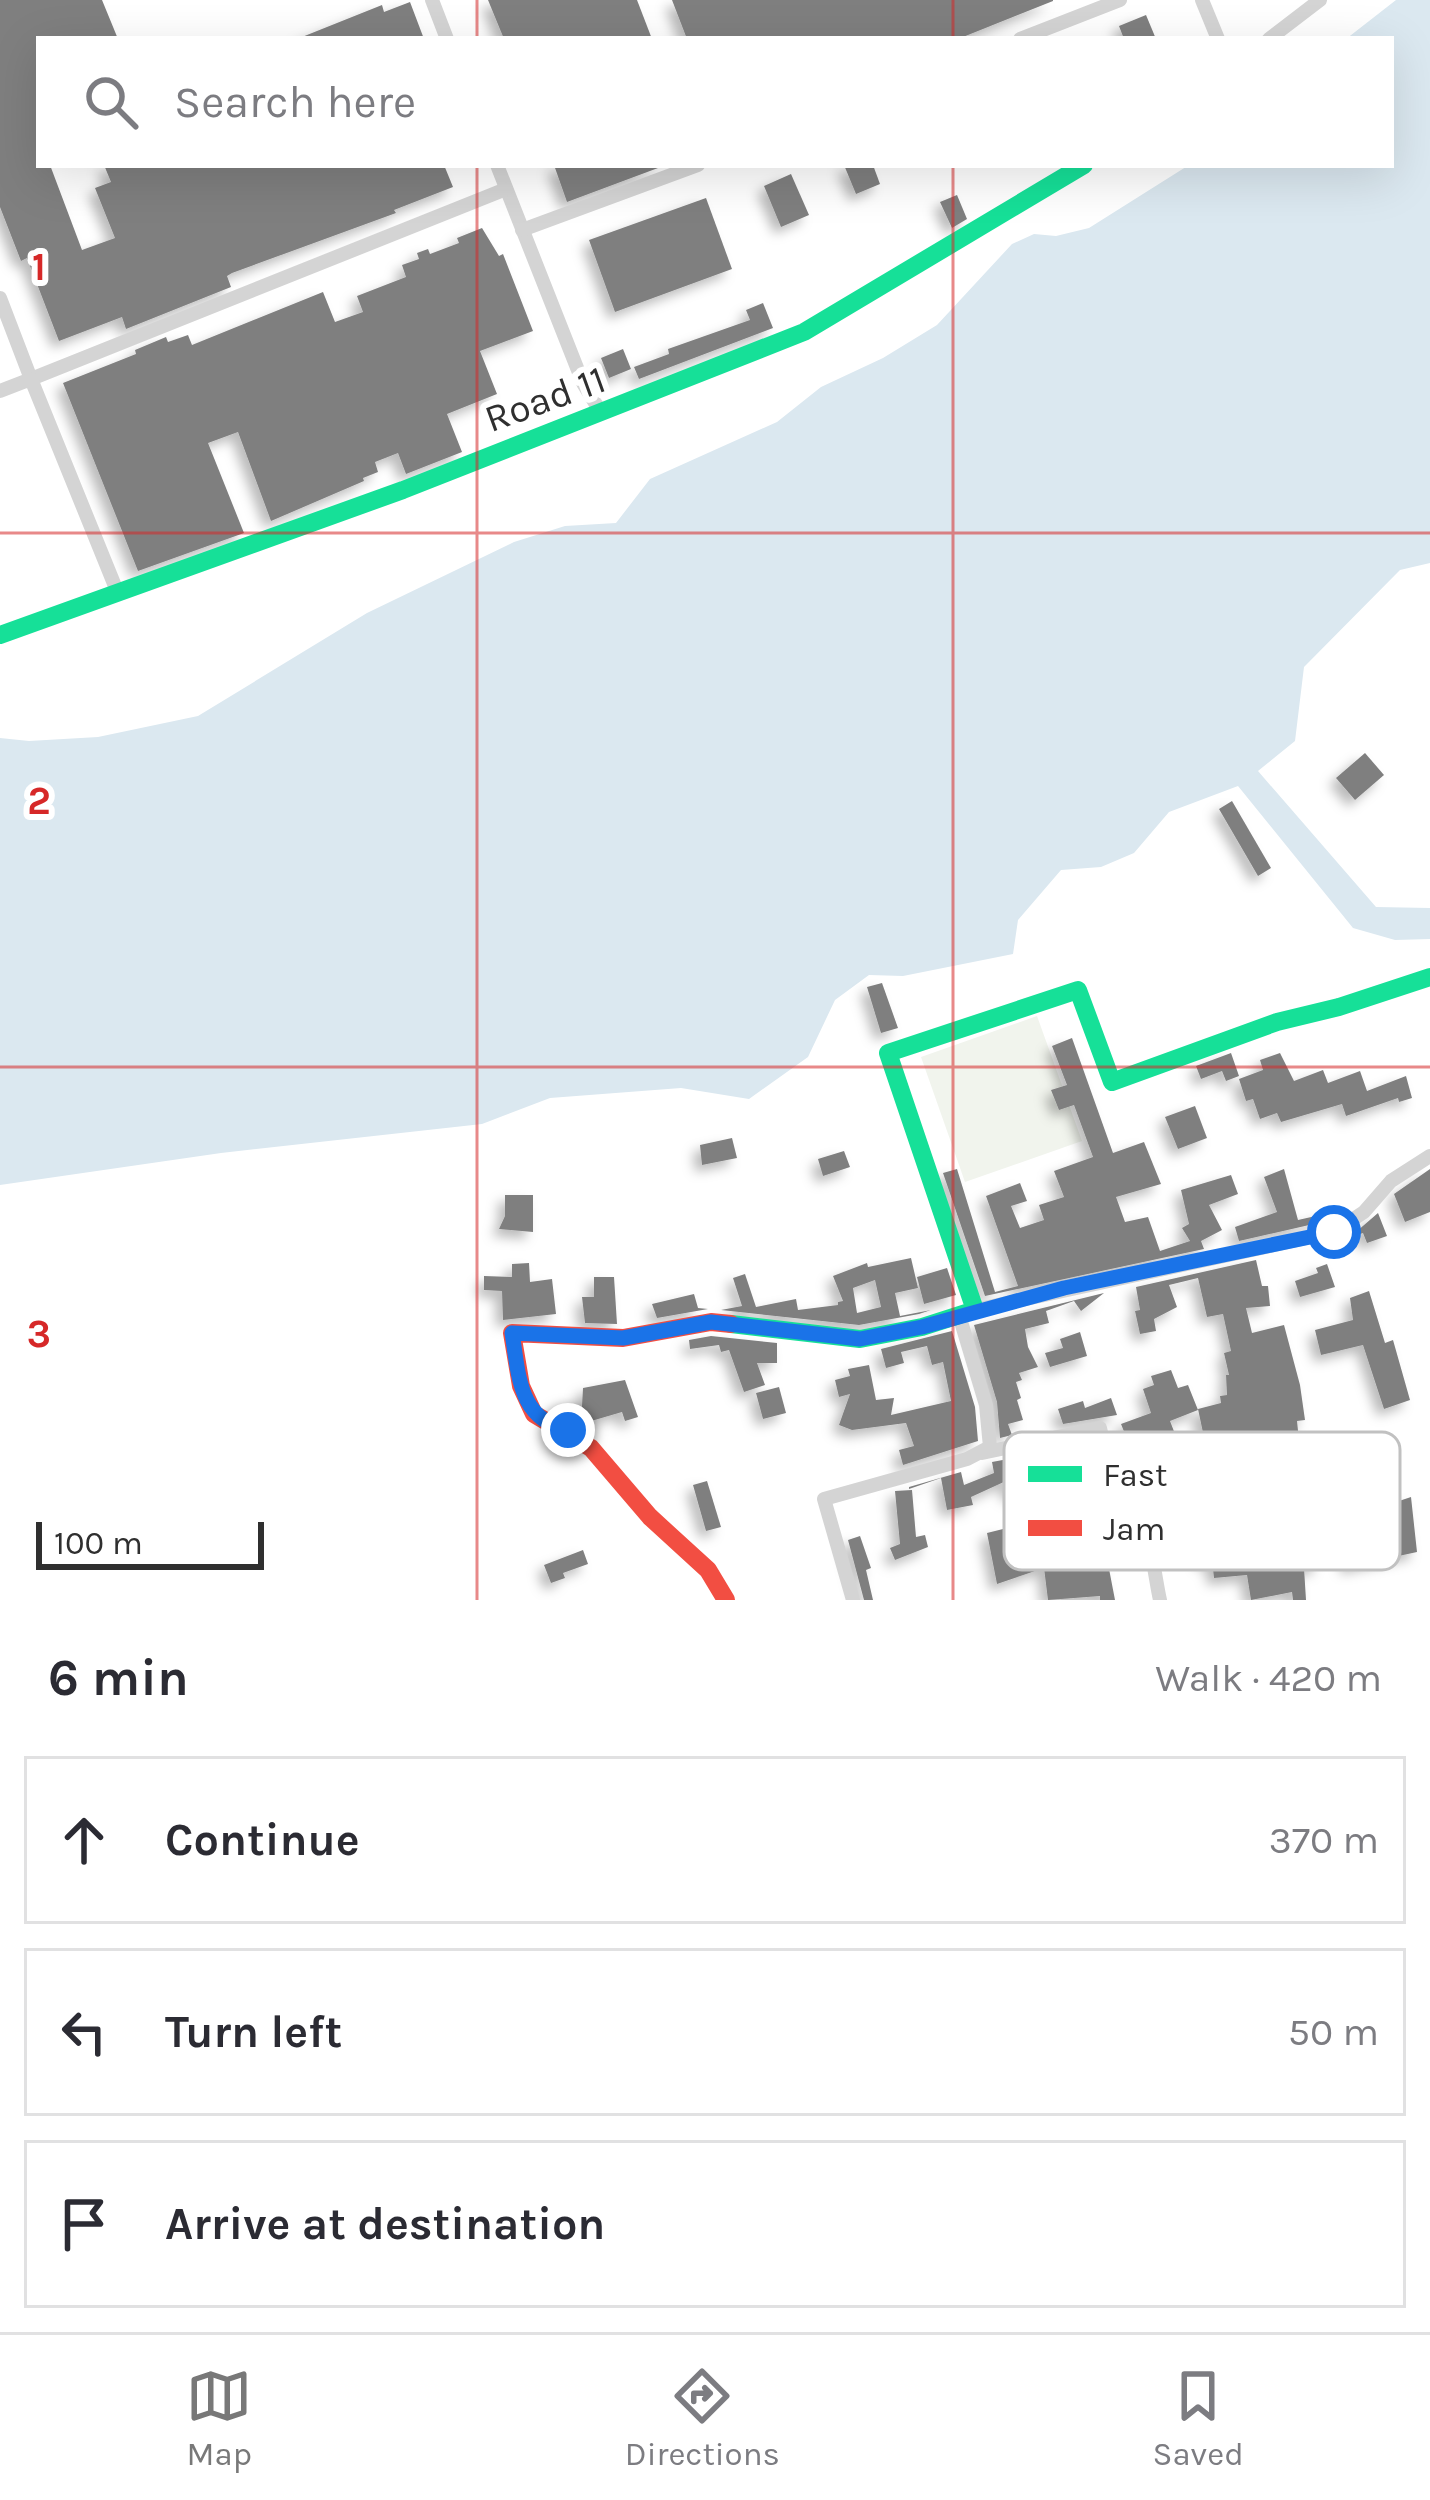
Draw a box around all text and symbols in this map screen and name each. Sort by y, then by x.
search box [36,36,1394,168]
icon: search [78,69,144,135]
text: Search here [174,76,416,128]
text: 1 [32,244,46,290]
street label: Road 11 [478,356,612,442]
text: 2 [27,778,51,824]
route start [1307,1205,1361,1259]
text: 3 [27,1311,51,1357]
route end [541,1403,595,1457]
legend [1004,1432,1400,1570]
text: Fast [1103,1456,1167,1494]
text: Jam [1103,1510,1165,1548]
scale bar [36,1516,264,1569]
text: 100 m [54,1524,143,1562]
text: 6 min [48,1648,189,1708]
text: Walk · 420 m [1155,1655,1382,1701]
icon: ahead [51,1807,117,1873]
text: Continue [165,1814,360,1866]
text: 370 m [1269,1817,1379,1863]
icon: left [51,1999,117,2065]
text: Turn left [165,2006,342,2058]
text: 50 m [1288,2009,1379,2055]
icon: arrive [51,2191,117,2257]
text: Arrive at destination [165,2198,605,2250]
tab: Map [186,2363,252,2473]
tab: Directions [625,2363,780,2473]
tab: Saved [1153,2363,1244,2473]

